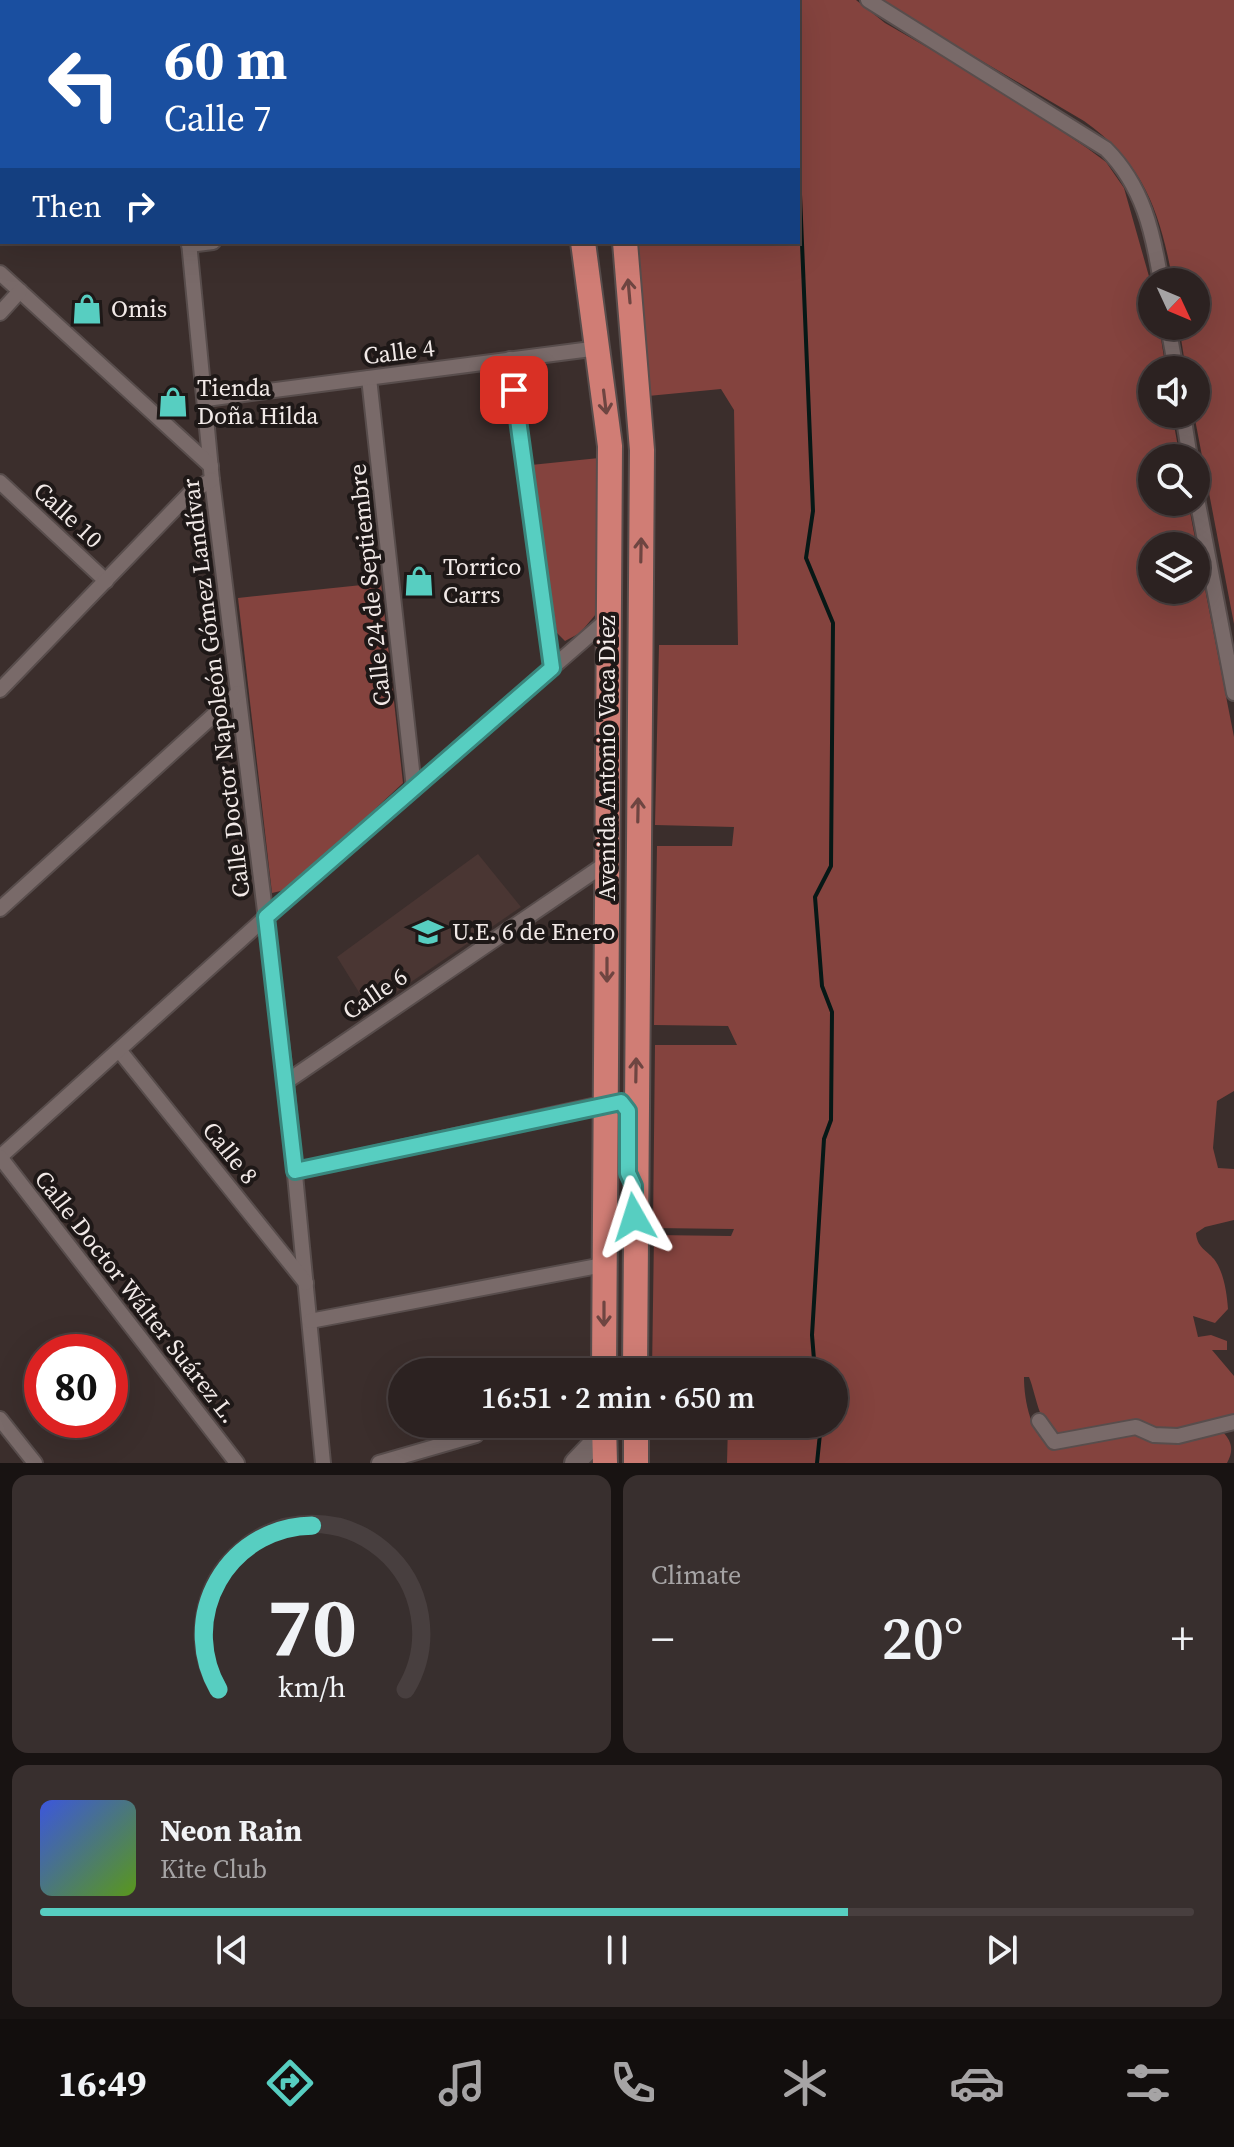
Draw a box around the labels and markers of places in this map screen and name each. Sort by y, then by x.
shop icon: Omis [70,292,104,326]
place label: Omis [111,292,167,325]
pin [480,356,548,424]
place label: Tienda Doña Hilda [197,371,319,432]
shop icon: Tienda Doña Hilda [156,385,190,419]
place label: Torrico Carrs [443,550,521,611]
shop icon: Torrico Carrs [402,564,436,598]
school or university icon: U.E. 6 de Enero [411,915,445,949]
place label: U.E. 6 de Enero [452,915,615,948]

